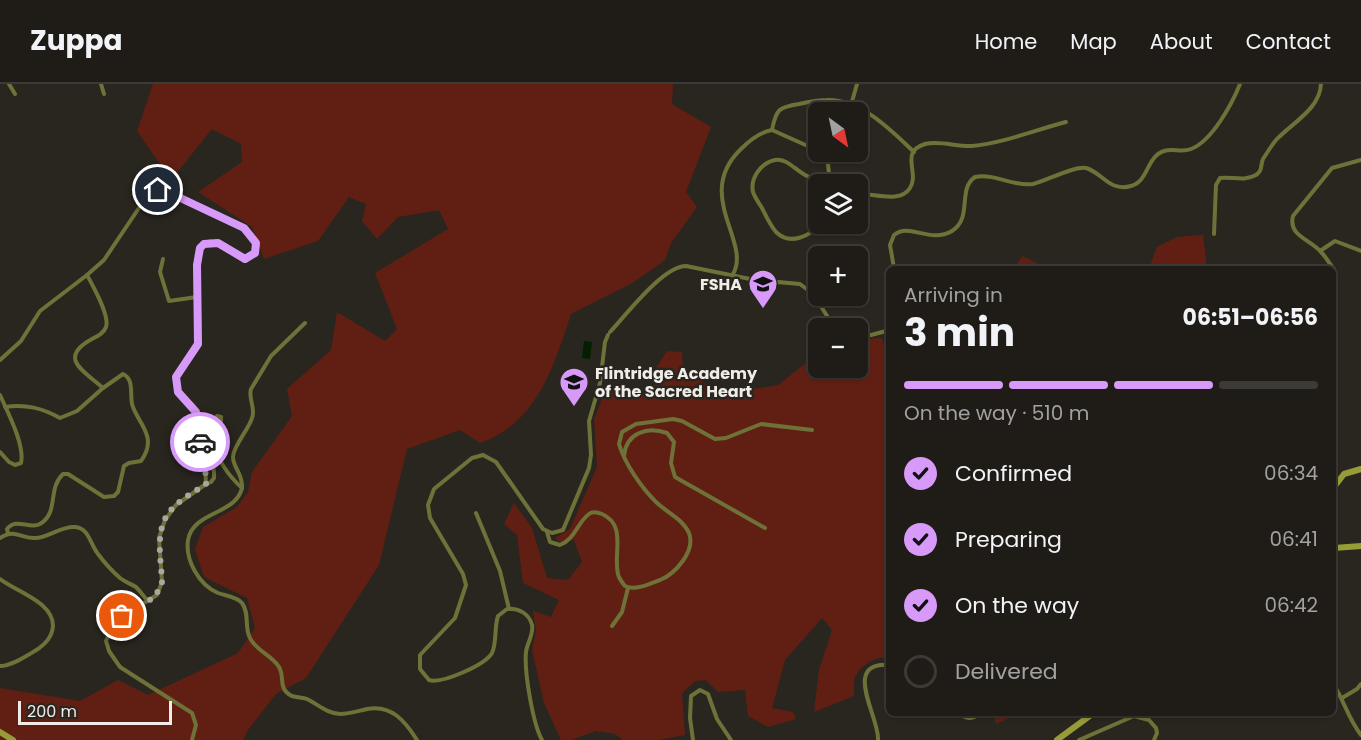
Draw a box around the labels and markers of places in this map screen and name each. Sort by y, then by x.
pin [132,164,183,215]
school or university icon: FSHA [747,268,779,310]
place label: FSHA [700,273,742,296]
place label: Flintridge Academy of the Sacred Heart [595,362,758,403]
school or university icon: Flintridge Academy of the Sacred Heart [558,366,590,408]
pin [96,590,147,641]

